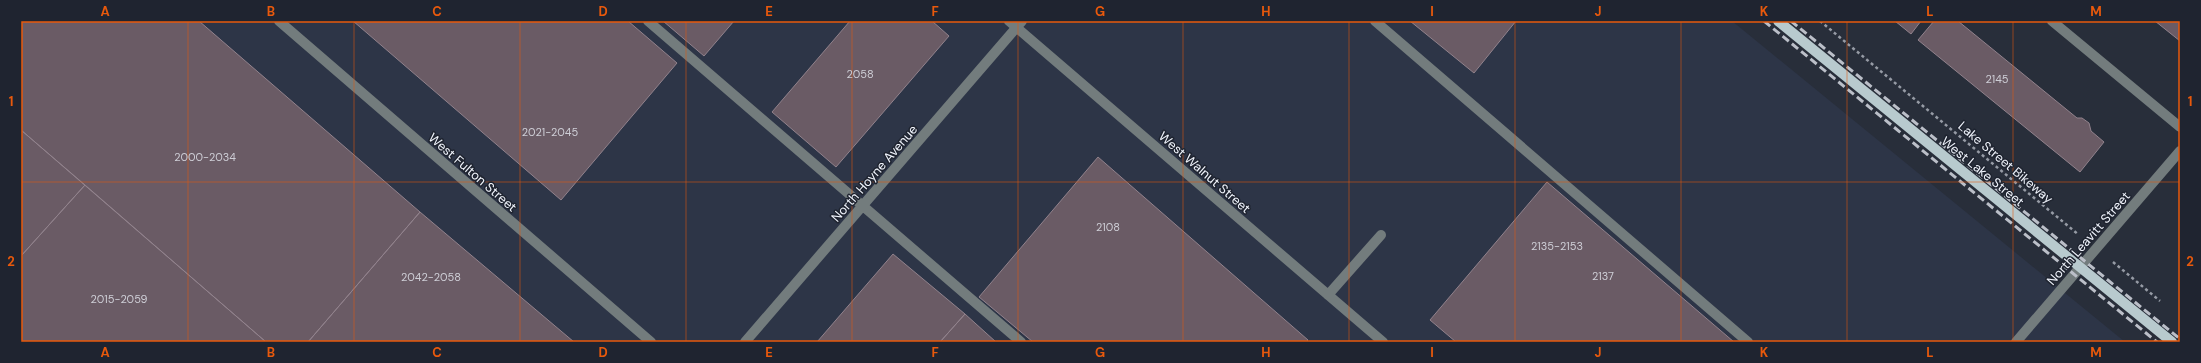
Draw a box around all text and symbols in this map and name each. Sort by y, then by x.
text: A [100,3,110,20]
text: B [267,3,275,20]
text: C [432,3,442,20]
text: D [598,3,608,20]
text: E [765,3,773,20]
text: F [931,3,939,20]
text: G [1095,3,1105,20]
text: H [1261,3,1271,20]
text: I [1430,3,1434,20]
text: J [1594,3,1602,20]
text: K [1760,3,1769,20]
text: L [1926,3,1934,20]
text: M [2090,3,2102,20]
house number: 2058 [846,67,874,81]
house number: 2145 [1985,72,2009,86]
text: 1 [9,93,13,110]
text: 1 [2188,93,2192,110]
street label: Lake Street Bikeway [1955,118,2057,207]
street label: North Hoyne Avenue [828,121,921,225]
house number: 2021-2045 [522,125,579,139]
street label: West Walnut Street [1155,128,1254,217]
street label: West Fulton Street [425,129,520,215]
street label: West Lake Street [1938,133,2028,210]
house number: 2000-2034 [174,150,236,164]
street label: North Leavitt Street [2043,188,2134,289]
house number: 2108 [1096,220,1120,234]
house number: 2135-2153 [1531,239,1583,253]
text: 2 [7,253,15,270]
text: 2 [2186,253,2194,270]
house number: 2137 [1592,269,1614,283]
house number: 2042-2058 [401,270,461,284]
house number: 2015-2059 [91,292,148,306]
text: A [100,344,110,361]
text: B [267,344,275,361]
text: C [432,344,442,361]
text: D [598,344,608,361]
text: E [765,344,773,361]
text: F [931,344,939,361]
text: G [1095,344,1105,361]
text: H [1261,344,1271,361]
text: I [1430,344,1434,361]
text: J [1594,344,1602,361]
text: K [1760,344,1769,361]
text: L [1926,344,1934,361]
text: M [2090,344,2102,361]

